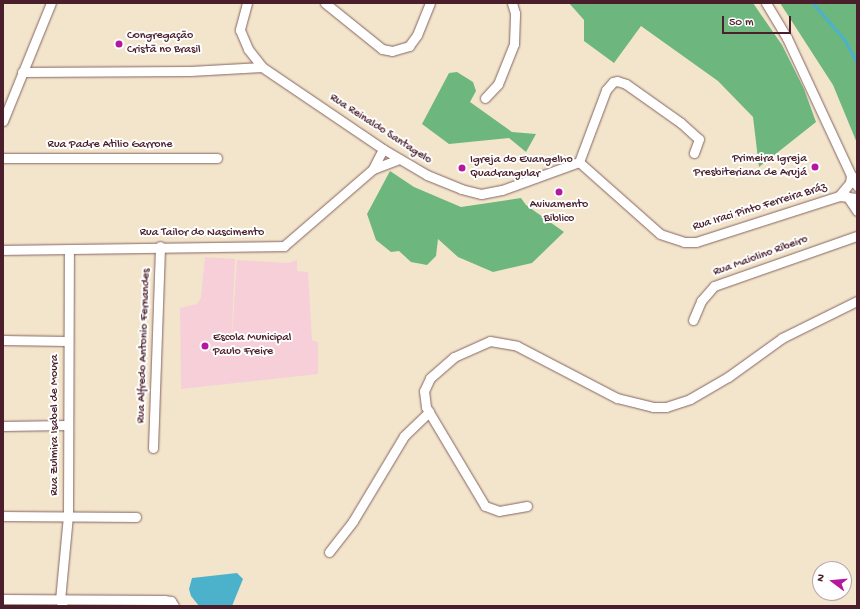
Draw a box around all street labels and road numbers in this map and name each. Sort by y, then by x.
street label: Rua Reinaldo Santagelo [326,92,434,168]
street label: Rua Padre Atilio Garrone [48,139,172,153]
street label: Rua Iraci Pinto Ferreira Bráz [691,181,829,235]
street label: Rua Tailor do Nascimento [140,227,264,241]
street label: Rua Maiolino Ribeiro [712,233,810,281]
street label: Rua Alfredo Antonio Fernandes [135,268,155,424]
street label: Rua Zulmira Isabel de Moura [49,354,63,496]

